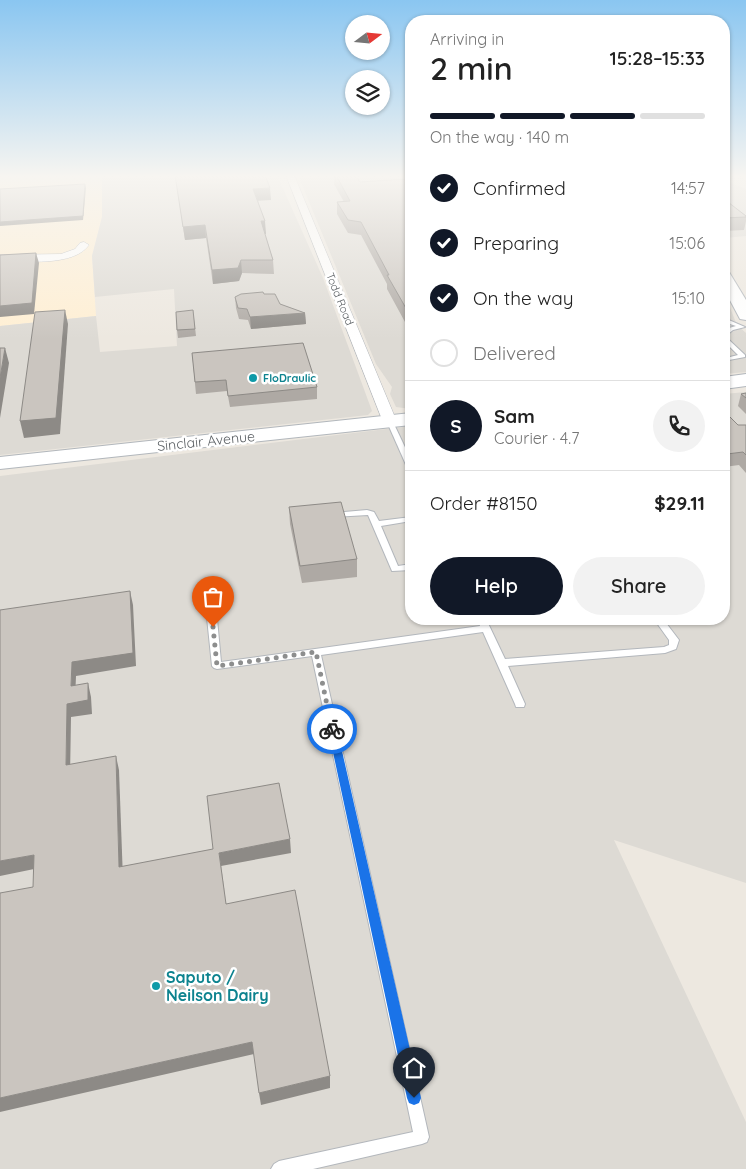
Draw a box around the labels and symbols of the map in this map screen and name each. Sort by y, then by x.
north arrow [345,15,390,60]
street label: Todd Road [323,271,357,327]
place label: FloDraulic [263,371,316,385]
marker: FloDraulic [247,372,259,384]
street label: Sinclair Avenue [156,427,256,455]
pin [192,576,234,627]
courier [307,704,357,754]
place label: Saputo / Neilson Dairy [166,967,269,1005]
marker: Saputo / Neilson Dairy [150,980,162,992]
pin [393,1047,435,1098]

